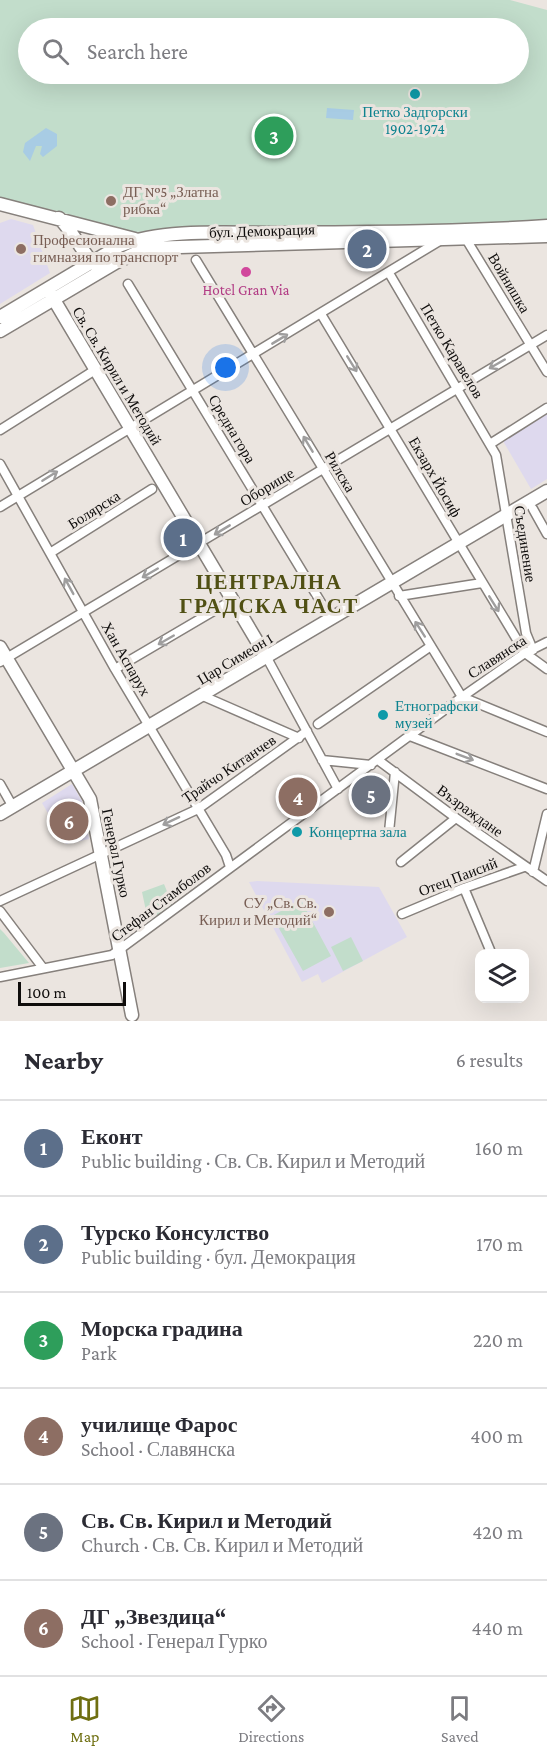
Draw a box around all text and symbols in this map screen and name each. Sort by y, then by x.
search box [18,18,529,84]
icon: search [39,35,72,68]
text: Search here [87,39,188,64]
marker: Петко Задгорски 1902-1974 [408,87,422,101]
place label: Петко Задгорски 1902-1974 [362,104,468,137]
pin: 3 [254,114,294,158]
place label: ДГ №5 „Златна рибка“ [123,184,219,217]
marker: ДГ №5 „Златна рибка“ [104,194,118,208]
street label: бул. Демокрация [209,221,315,241]
pin: 2 [348,226,386,272]
place label: Професионална гимназия по транспорт [33,232,179,265]
marker: Професионална гимназия по транспорт [14,242,28,256]
street label: Войнишка [485,250,533,316]
marker: Hotel Gran Via [239,265,253,279]
place label: Hotel Gran Via [202,282,290,298]
street label: Петко Каравелов [418,301,486,401]
street label: Св. Св. Кирил и Методий [69,304,165,448]
one-way arrow [271,333,288,345]
your location [211,353,240,382]
one-way arrow [347,355,359,372]
one-way arrow [488,359,505,371]
street label: Средна гора [205,392,259,466]
street label: Екзарх Йосиф [406,434,465,520]
one-way arrow [302,436,314,453]
street label: Рилска [322,449,358,495]
street label: Оборище [237,465,297,509]
one-way arrow [41,470,58,482]
street label: Болярска [65,488,123,532]
street label: Съединение [511,505,539,584]
pin: 1 [164,516,202,560]
one-way arrow [214,525,231,537]
one-way arrow [142,567,159,579]
district label: ЦЕНТРАЛНА ГРАДСКА ЧАСТ [179,570,359,618]
one-way arrow [62,578,74,595]
one-way arrow [489,595,501,612]
street label: Хан Аспарух [98,619,154,699]
one-way arrow [413,621,425,638]
street label: Цар Симеон I [195,630,275,688]
street label: Славянска [465,632,529,682]
one-way arrow [158,634,175,646]
place label: Етнографски музей [395,698,478,731]
marker: Етнографски музей [376,708,390,722]
street label: Трайчо Китанчев [179,732,279,806]
one-way arrow [455,752,473,763]
pin: 5 [352,772,391,818]
pin: 4 [278,774,318,820]
street label: Възраждане [434,782,506,840]
pin: 6 [50,798,88,844]
street label: Генерал Гурко [99,807,133,899]
one-way arrow [163,816,181,828]
place label: Концертна зала [309,824,407,840]
marker: Концертна зала [290,825,304,839]
street label: Отец Паисий [416,855,500,899]
street label: Стефан Стамболов [108,859,214,945]
place label: СУ „Св. Св. Кирил и Методий“ [199,895,317,928]
marker: СУ „Св. Св. Кирил и Методий“ [322,905,336,919]
map controls [475,949,529,1003]
button: layers [475,949,529,1003]
scale bar [18,979,126,1007]
text: 100 m [27,984,66,1001]
text: Nearby [24,1046,103,1075]
text: 6 results [456,1049,523,1071]
text: Еконт [81,1124,143,1149]
text: 1 [40,1137,47,1159]
text: 160 m [475,1137,523,1159]
text: Public building · Св. Св. Кирил и Методий [81,1150,425,1172]
text: Турско Консулство [81,1220,269,1245]
text: 2 [38,1233,49,1255]
text: 170 m [476,1233,523,1255]
text: Public building · бул. Демокрация [81,1246,356,1268]
text: Морска градина [81,1316,243,1341]
text: 3 [39,1329,48,1351]
text: 220 m [473,1329,523,1351]
text: Park [81,1342,117,1364]
text: училище Фарос [81,1412,238,1437]
text: 4 [38,1425,49,1447]
text: 400 m [470,1425,523,1447]
text: School · Славянска [81,1438,235,1460]
text: Св. Св. Кирил и Методий [81,1508,332,1533]
text: 5 [39,1521,48,1543]
text: 420 m [472,1521,523,1543]
text: Church · Св. Св. Кирил и Методий [81,1534,363,1556]
text: ДГ „Звездица“ [81,1604,226,1629]
text: 6 [38,1617,49,1639]
text: 440 m [471,1617,523,1639]
text: School · Генерал Гурко [81,1630,267,1652]
tab: Map [68,1692,101,1745]
tab: Directions [238,1692,304,1745]
tab: Saved [441,1692,479,1745]

